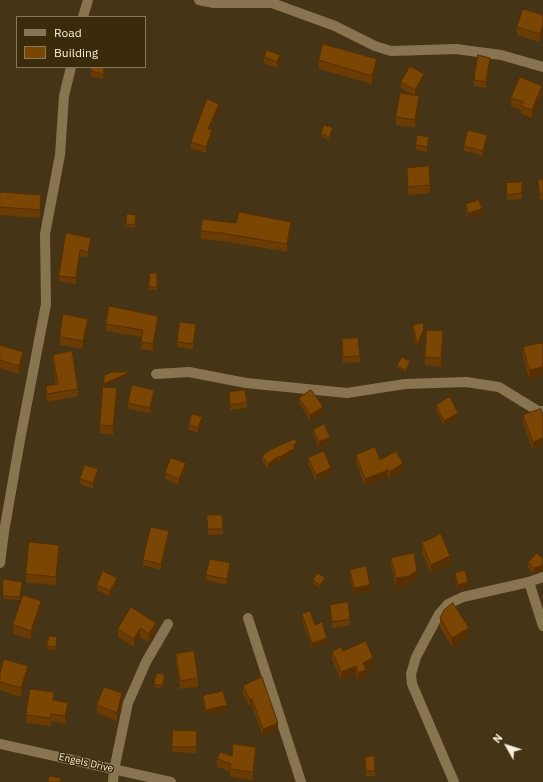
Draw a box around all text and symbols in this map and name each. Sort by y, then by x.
legend [16,16,146,68]
text: Road [54,25,82,40]
text: Building [54,45,98,60]
north arrow [487,726,527,766]
text: N [490,731,506,746]
street label: Engels Drive [58,751,114,775]

